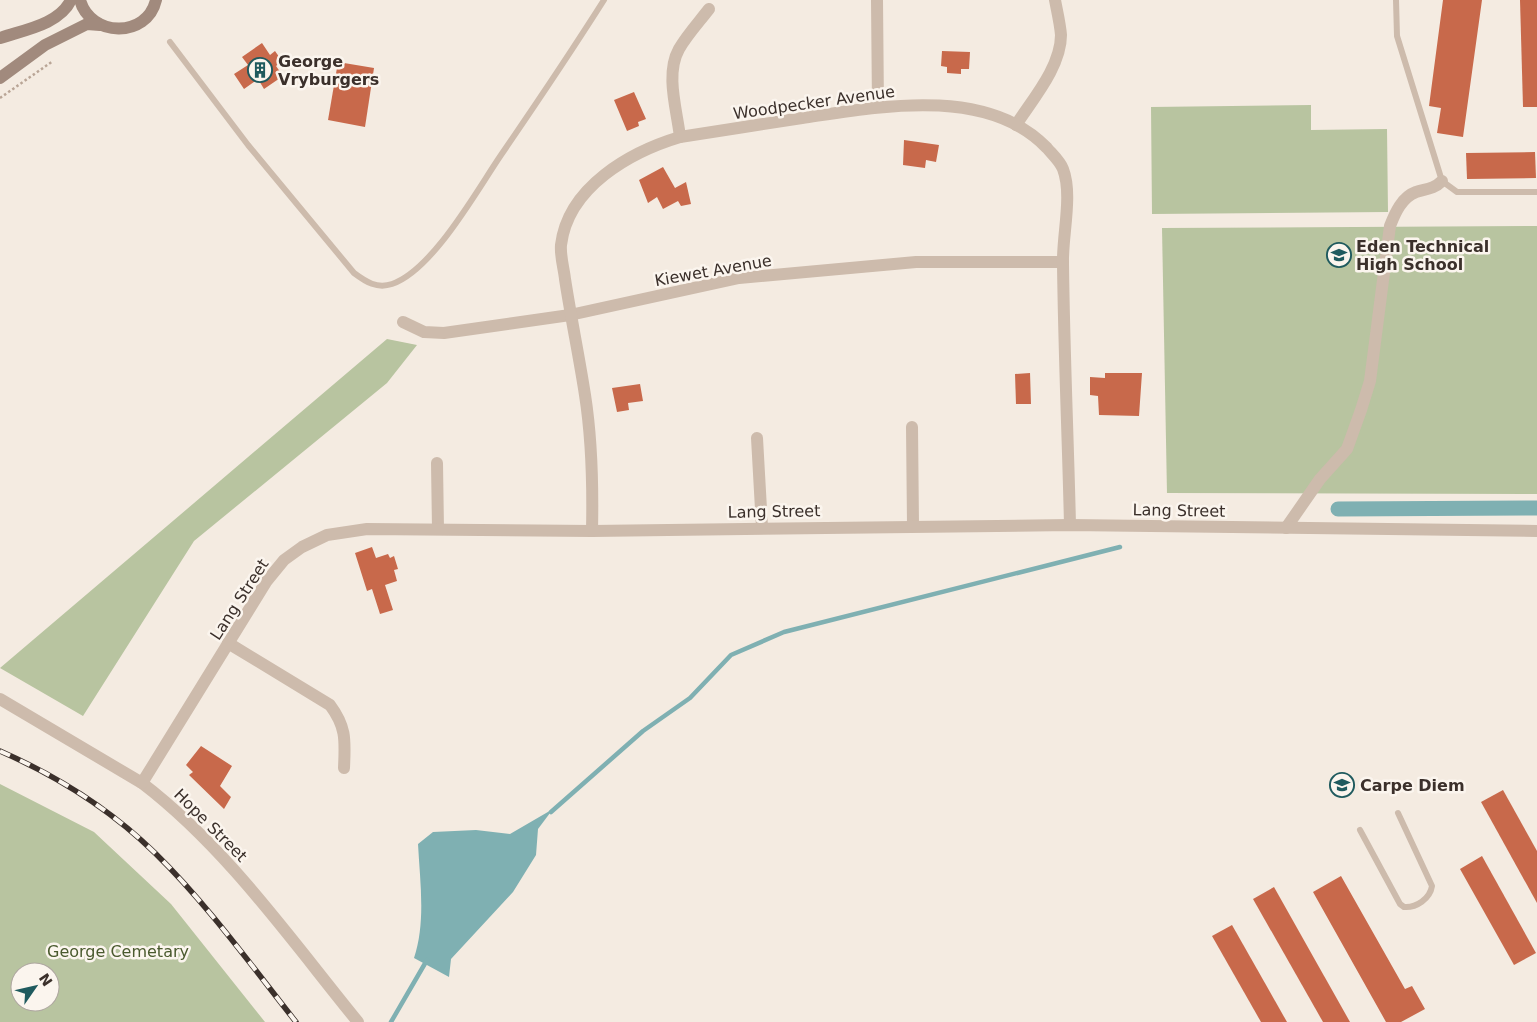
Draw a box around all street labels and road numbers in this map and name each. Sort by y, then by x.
street label: Woodpecker Avenue [732,82,896,123]
street label: Kiewet Avenue [653,251,773,290]
street label: Lang Street [1132,500,1226,521]
street label: Lang Street [727,501,821,522]
street label: Lang Street [206,555,273,643]
street label: Hope Street [170,785,251,866]

